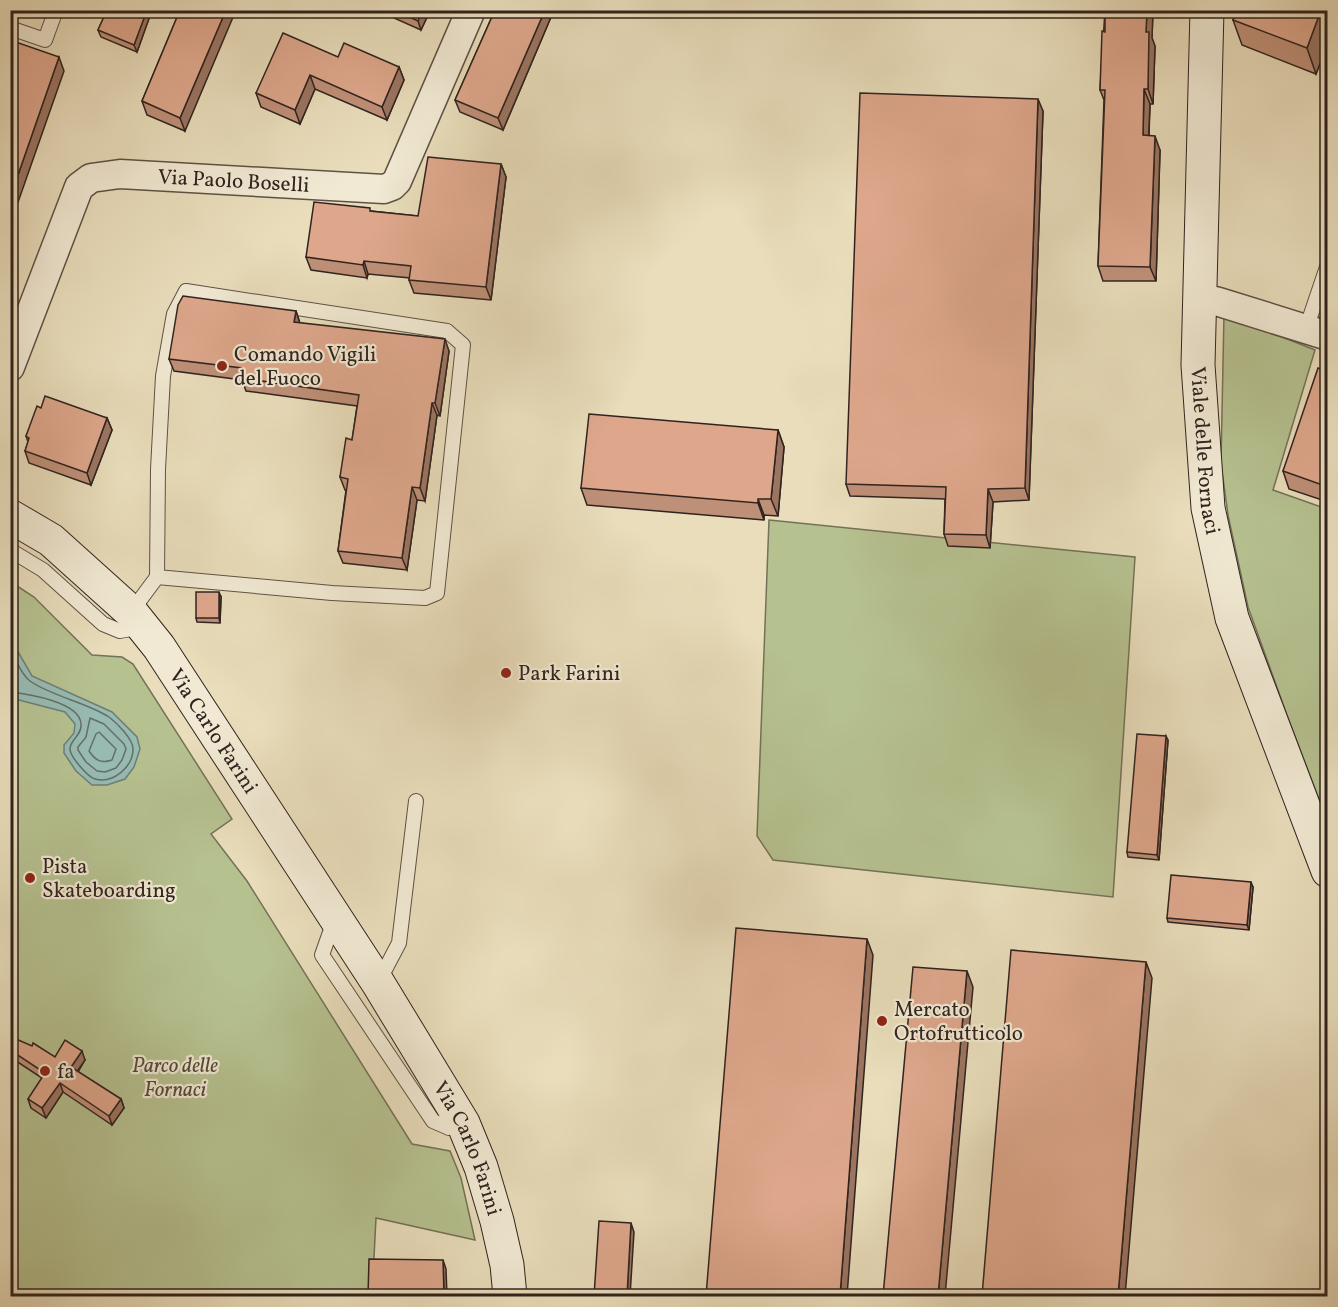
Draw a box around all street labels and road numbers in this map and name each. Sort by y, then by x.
street label: Via Paolo Boselli [157,163,310,201]
street label: Viale delle Fornaci [1182,366,1226,538]
street label: Via Carlo Farini [161,663,264,800]
street label: Via Carlo Farini [425,1076,508,1219]

